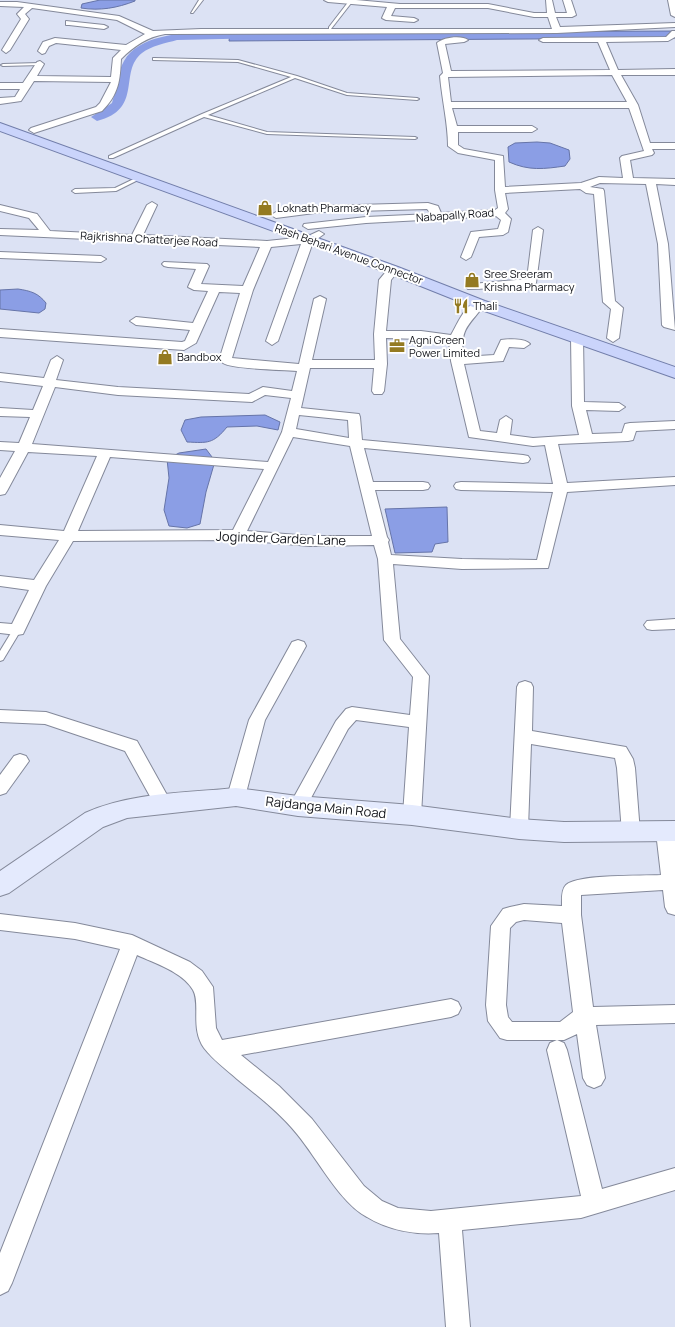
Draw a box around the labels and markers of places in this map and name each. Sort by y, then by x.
shop icon: Loknath Pharmacy [256,199,274,217]
place label: Loknath Pharmacy [277,200,371,215]
place label: Sree Sreeram Krishna Pharmacy [484,266,575,294]
shop icon: Sree Sreeram Krishna Pharmacy [463,271,481,289]
restaurant icon: Thali [452,297,470,315]
place label: Thali [473,298,497,313]
place label: Agni Green Power Limited [409,332,480,360]
office icon: Agni Green Power Limited [388,337,406,355]
shop icon: Bandbox [156,348,174,366]
place label: Bandbox [177,349,222,364]

